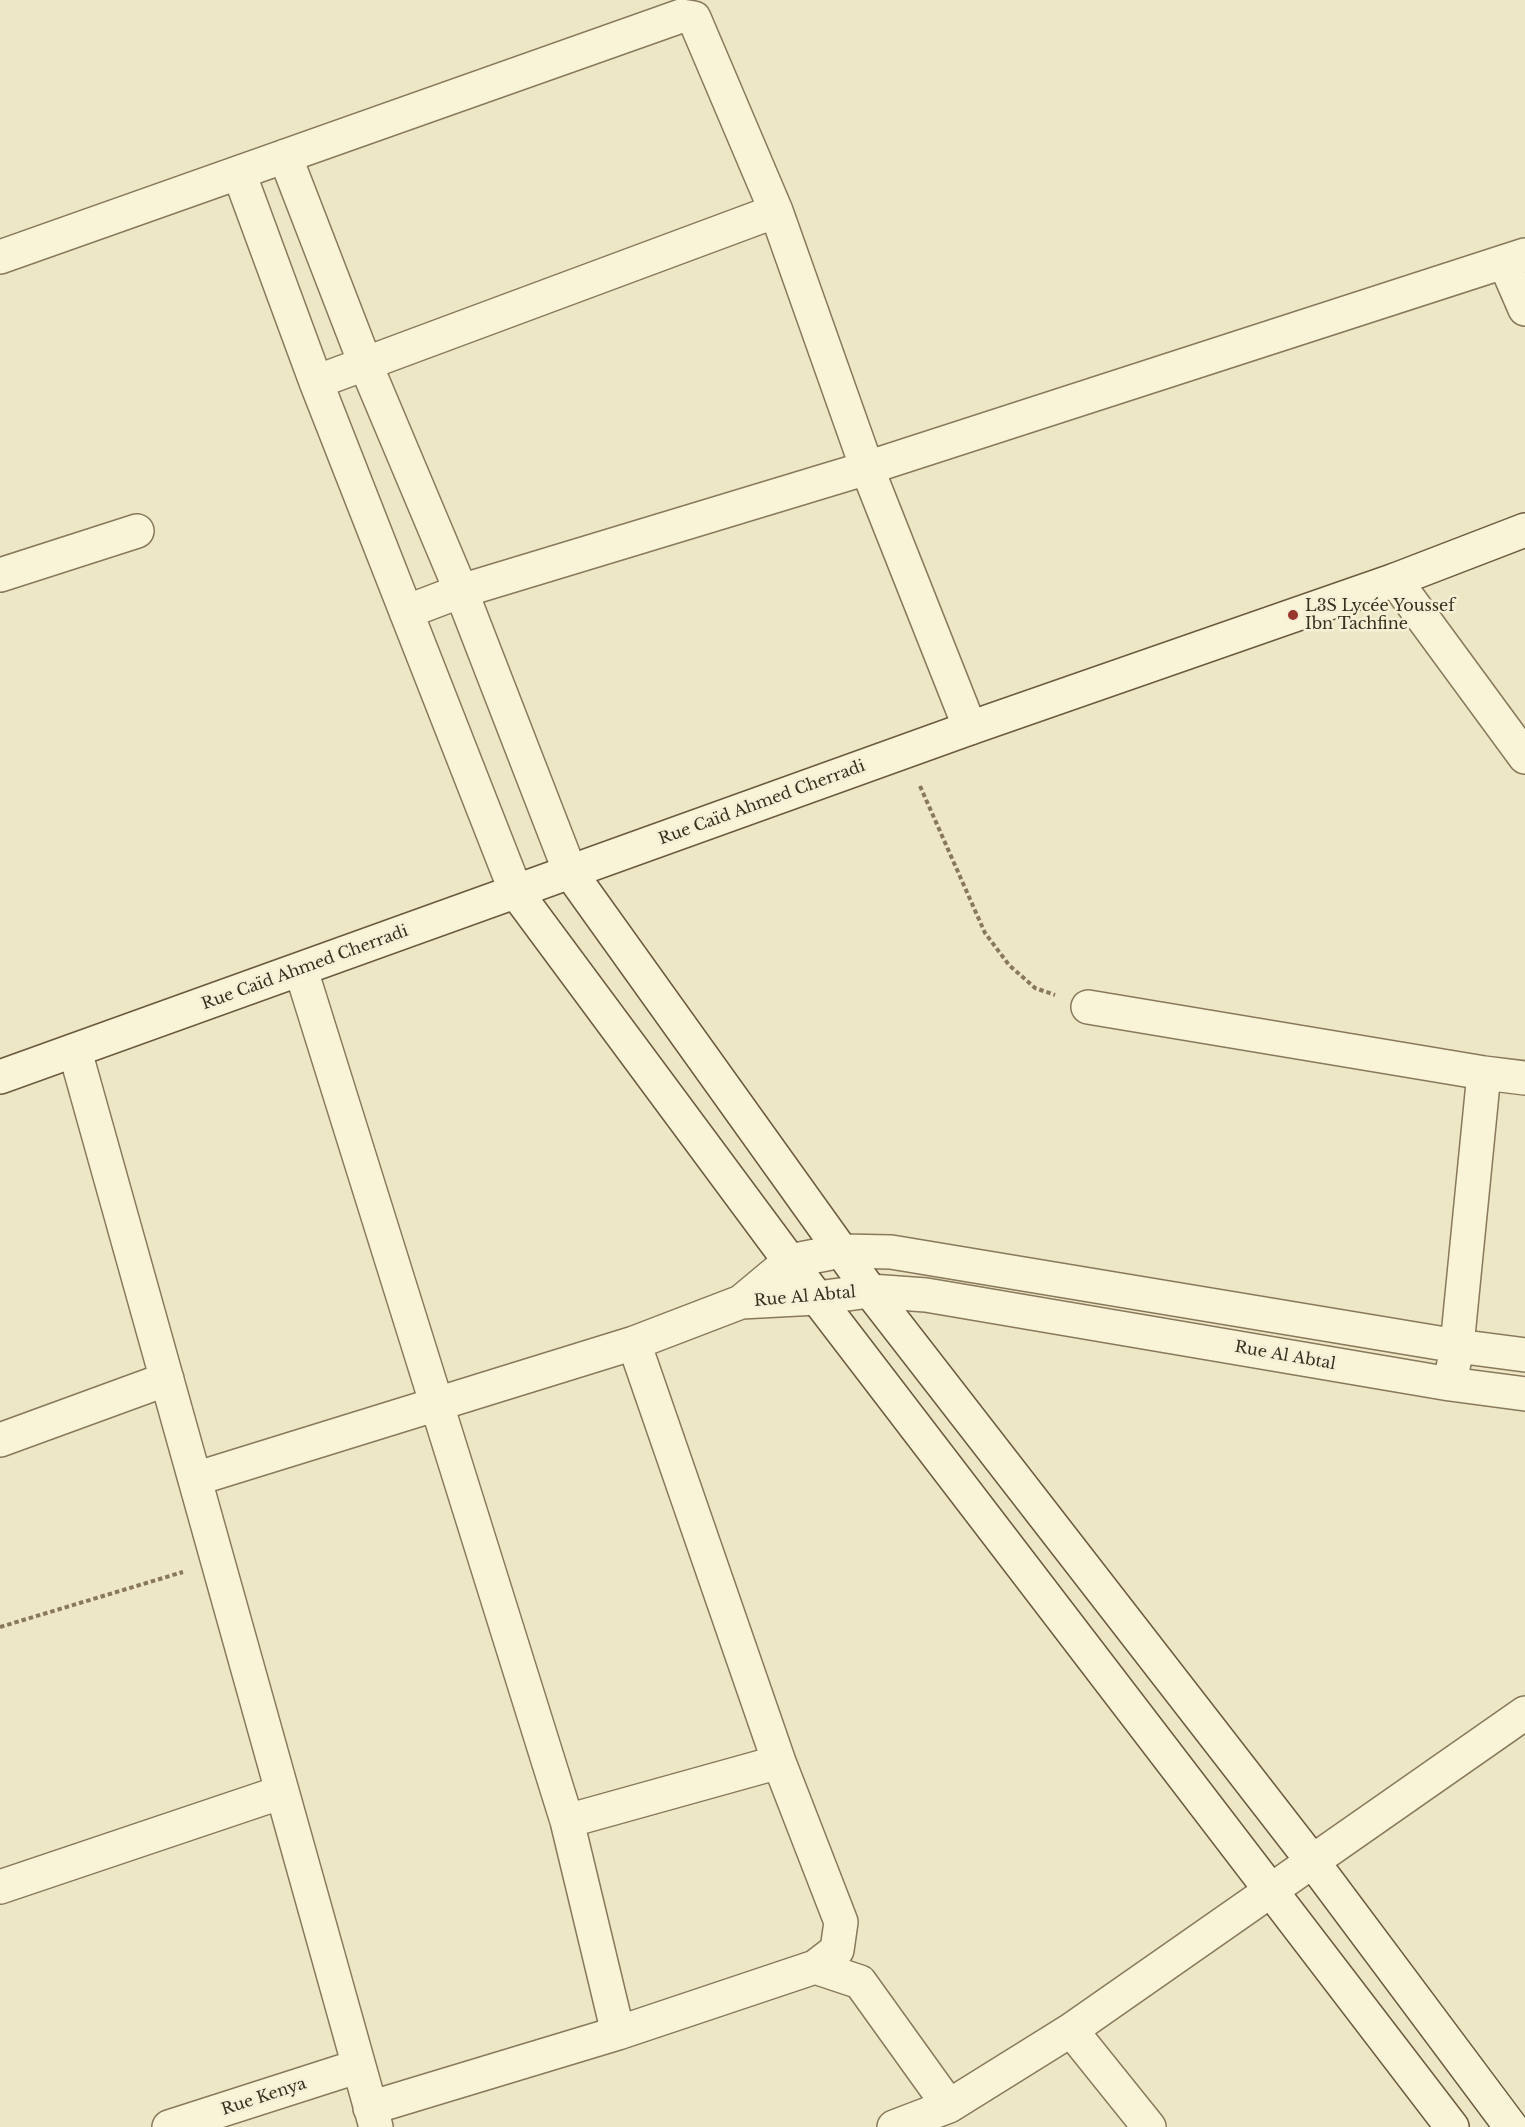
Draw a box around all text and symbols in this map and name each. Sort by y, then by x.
place label: L3S Lycée Youssef Ibn Tachfine [1305,596,1455,634]
marker: L3S Lycée Youssef Ibn Tachfine [1286,608,1300,622]
street label: Rue Caïd Ahmed Cherradi [656,757,868,849]
street label: Rue Caïd Ahmed Cherradi [199,922,411,1014]
street label: Rue Al Abtal [753,1283,857,1311]
street label: Rue Al Abtal [1233,1338,1337,1374]
street label: Rue Kenya [219,2074,309,2120]

